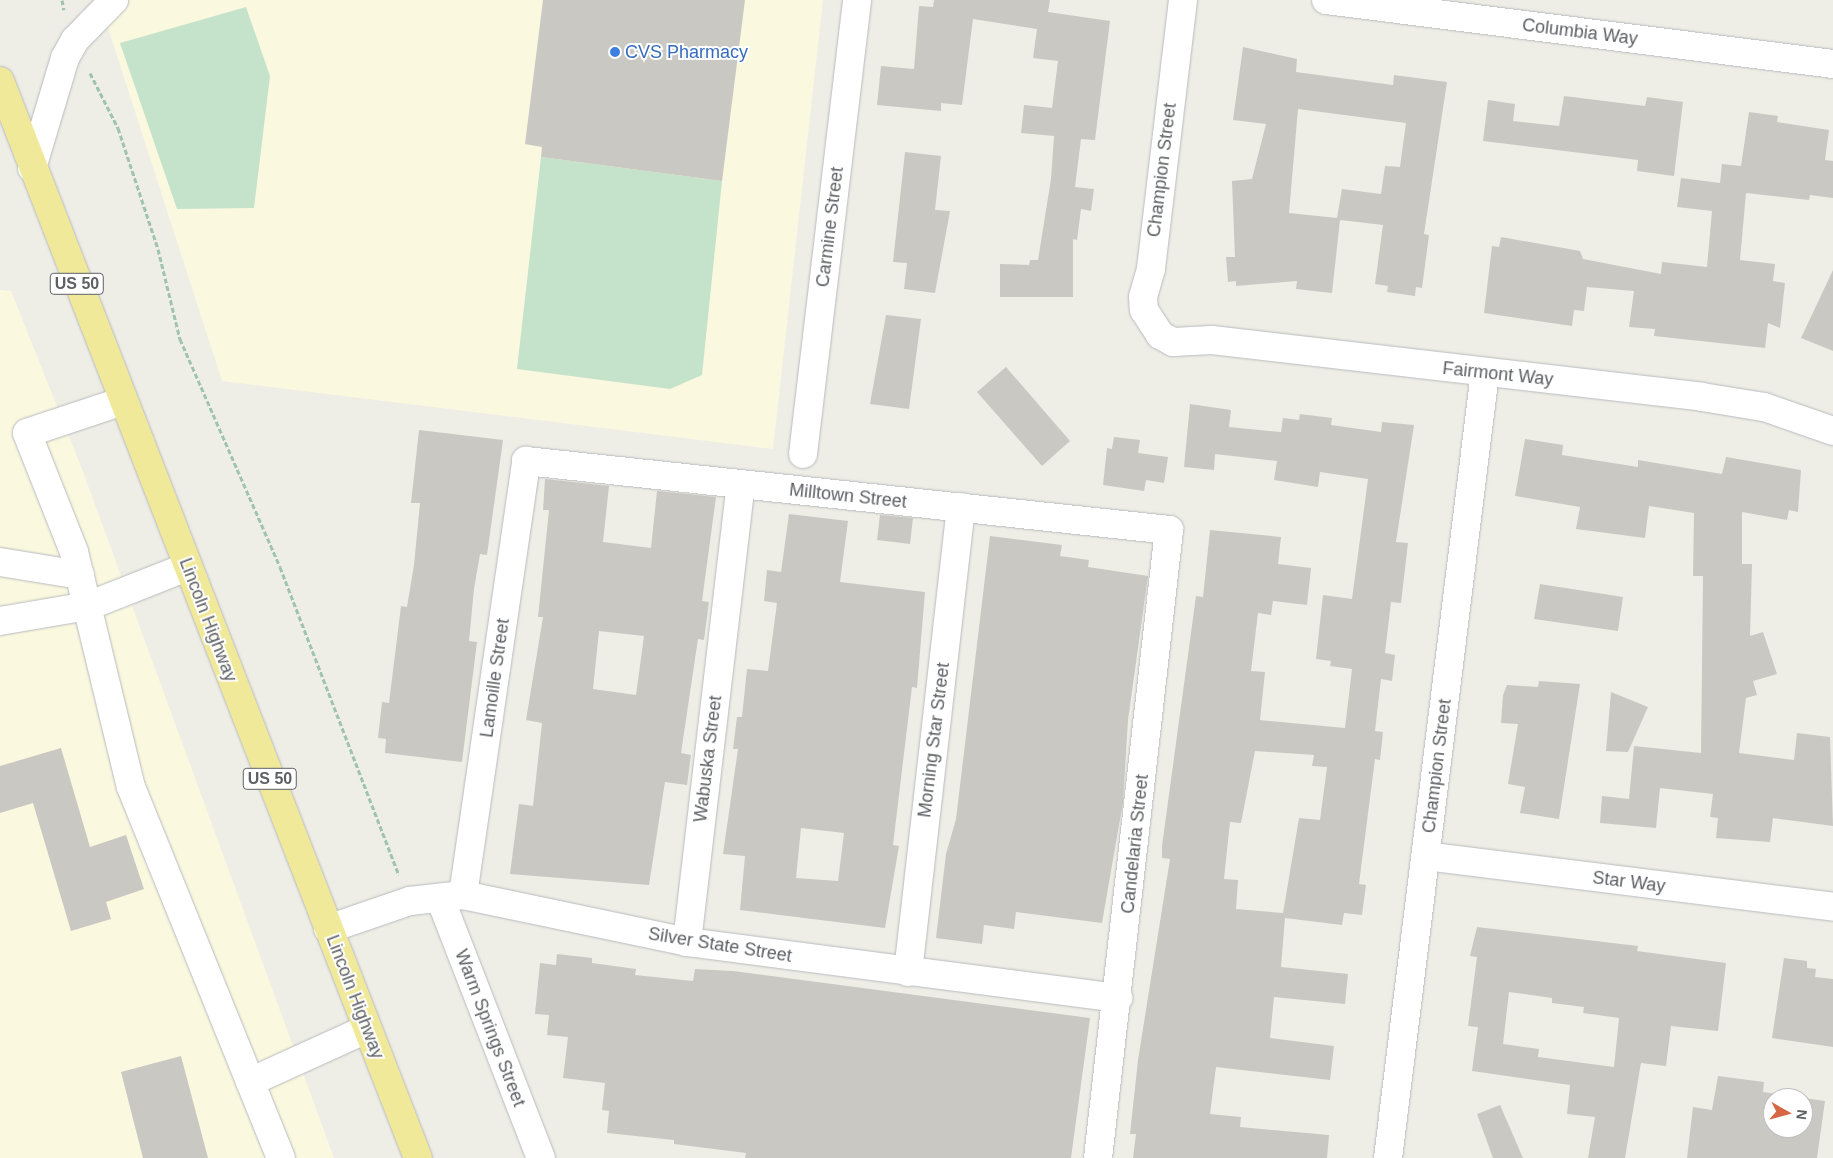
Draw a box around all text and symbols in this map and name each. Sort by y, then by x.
street label: Columbia Way [1521,14,1639,50]
place label: CVS Pharmacy [625,41,748,63]
marker: CVS Pharmacy [609,46,621,58]
street label: Champion Street [1143,102,1181,238]
street label: Carmine Street [812,166,848,288]
road number: US 50 [50,270,104,298]
street label: Fairmont Way [1442,357,1554,391]
street label: Milltown Street [788,479,908,513]
street label: Lincoln Highway [174,555,242,685]
street label: Lamoille Street [476,617,514,739]
street label: Morning Star Street [914,661,954,819]
street label: Wabuska Street [690,694,726,824]
street label: Champion Street [1418,698,1456,834]
road number: US 50 [242,766,298,792]
street label: Candelaria Street [1117,773,1153,915]
street label: Star Way [1591,867,1667,897]
street label: Silver State Street [647,923,793,967]
street label: Lincoln Highway [321,932,389,1062]
street label: Warm Springs Street [450,946,530,1110]
north arrow [1763,1088,1813,1138]
text: N [1793,1109,1810,1121]

